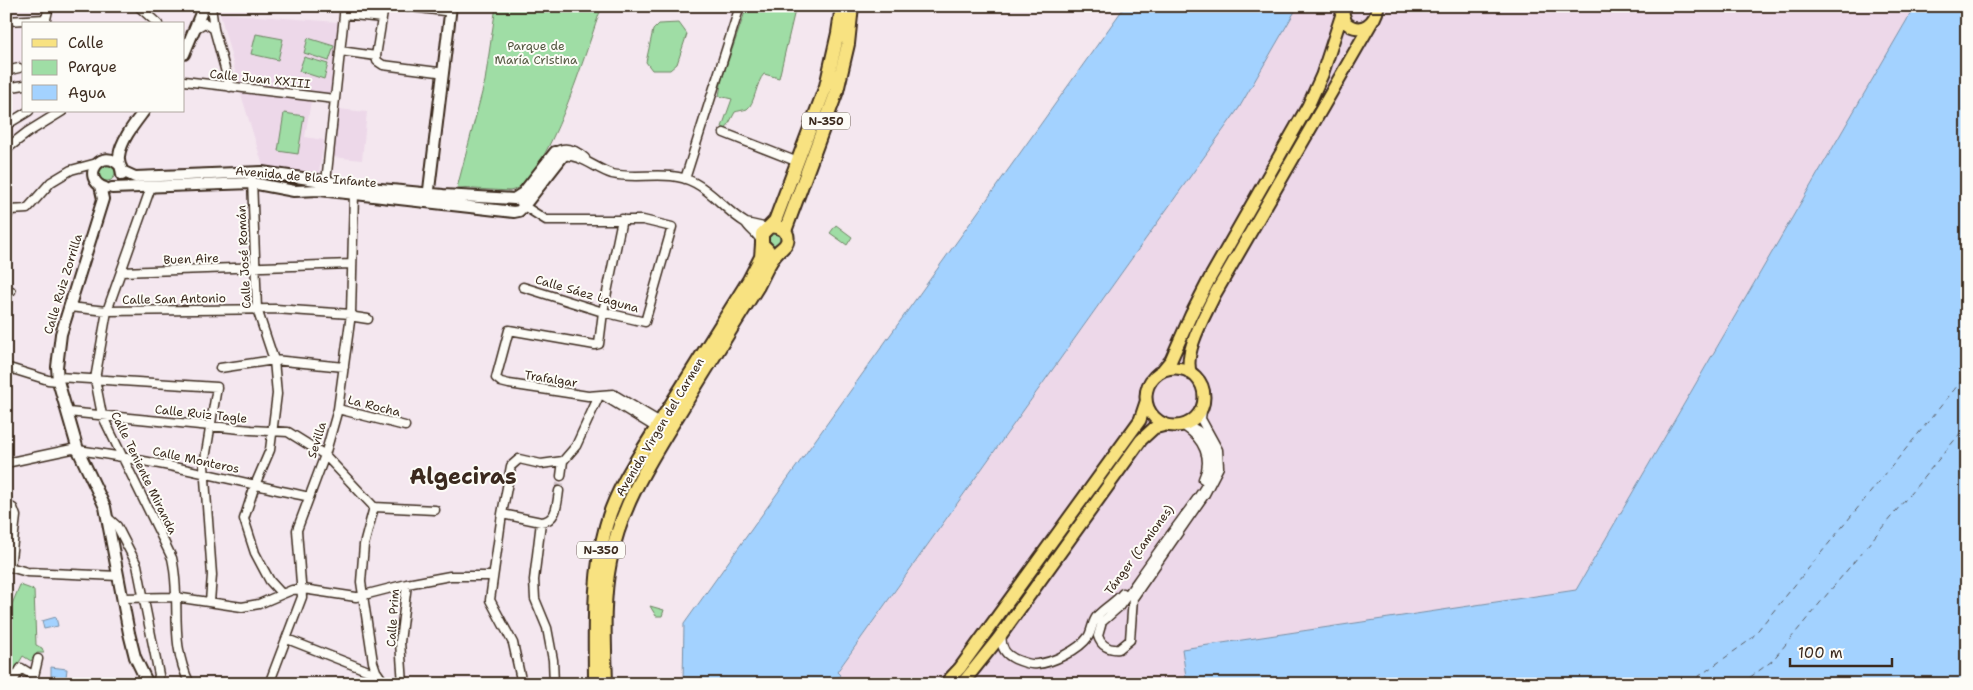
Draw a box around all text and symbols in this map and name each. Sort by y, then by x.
legend [22,22,185,112]
text: Calle [68,33,104,53]
park label: Parque de María Cristina [495,38,578,68]
text: Parque [68,57,117,77]
street label: Calle Juan XXIII [209,66,312,92]
text: Agua [68,83,107,103]
road number: N-350 [802,112,850,130]
street label: Avenida de Blas Infante [235,163,377,191]
street label: Calle José Román [233,205,255,309]
street label: Calle Ruiz Zorrilla [40,231,86,336]
street label: Buen Aire [163,250,219,268]
street label: Calle Sáez Laguna [533,272,641,317]
street label: Calle San Antonio [122,290,226,308]
street label: Avenida Virgen del Carmen [612,355,708,499]
street label: Trafalgar [523,367,579,391]
street label: La Rocha [346,392,403,420]
street label: Calle Ruiz Tagle [154,401,248,427]
street label: Calle Teniente Miranda [107,409,181,538]
street label: Sevilla [304,419,330,460]
street label: Calle Monteros [151,443,241,477]
district label: Algeciras [409,462,517,491]
street label: Tánger (Camiones) [1101,502,1177,598]
road number: N-350 [577,542,625,558]
street label: Calle Prim [383,588,403,648]
scale bar [1790,635,1893,667]
text: 100 m [1798,643,1843,663]

